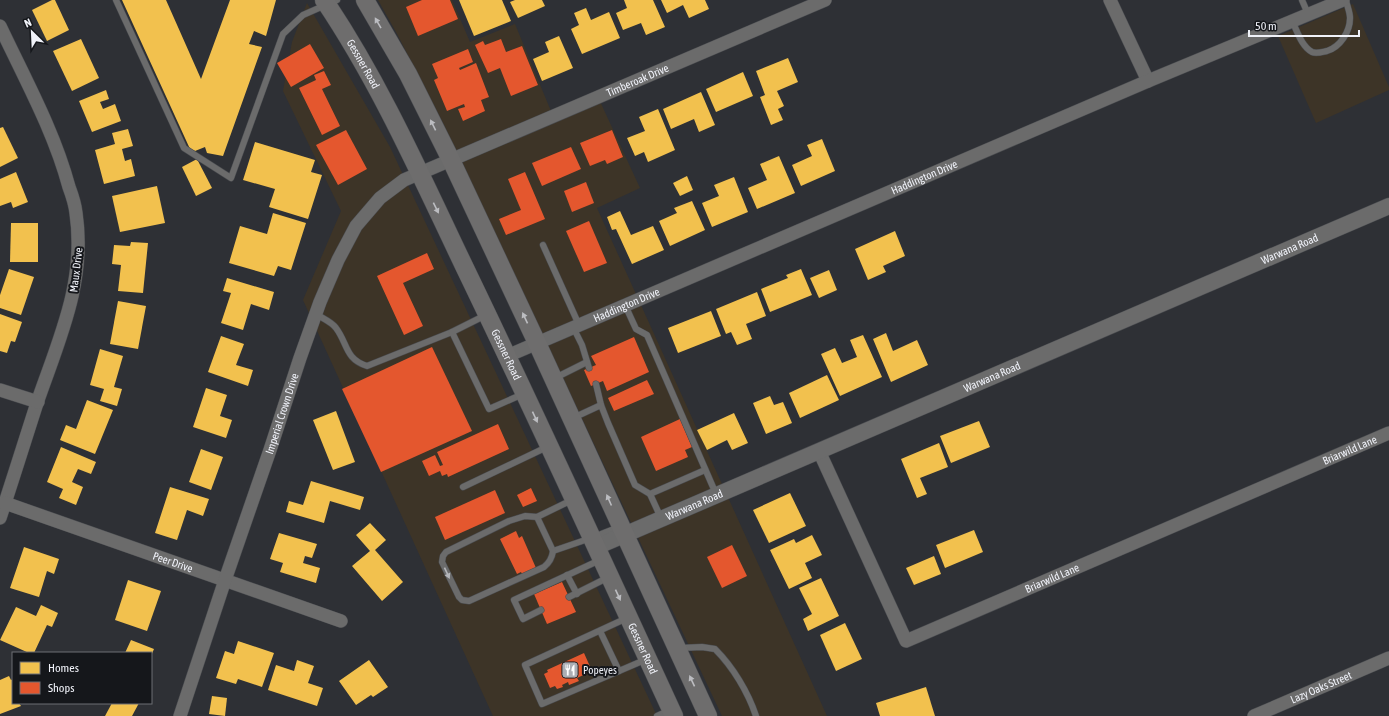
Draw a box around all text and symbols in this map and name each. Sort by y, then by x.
north arrow [12,12,52,52]
scale bar [1249,12,1359,38]
text: N [23,16,33,30]
one-way arrow [374,18,382,28]
text: 50 m [1255,19,1277,33]
street label: Gessner Road [344,37,382,91]
street label: Timberoak Drive [604,62,670,99]
one-way arrow [430,120,437,131]
street label: Haddington Drive [889,157,959,197]
one-way arrow [433,203,439,214]
street label: Warwana Road [1259,231,1320,266]
street label: Maux Drive [67,247,85,293]
street label: Haddington Drive [591,285,661,324]
one-way arrow [522,312,529,324]
street label: Gessner Road [489,327,523,382]
street label: Warwana Road [962,359,1022,394]
street label: Imperial Crown Drive [263,372,301,456]
one-way arrow [532,411,538,422]
street label: Briarwild Lane [1321,433,1379,467]
street label: Warwana Road [664,487,725,522]
one-way arrow [605,494,612,506]
street label: Peer Drive [151,549,194,574]
street label: Briarwild Lane [1023,561,1081,595]
one-way arrow [445,567,451,579]
one-way arrow [615,590,621,601]
street label: Gessner Road [626,621,660,676]
legend [12,652,152,704]
restaurant icon: Popeyes [560,660,580,680]
text: Homes [48,661,79,675]
place label: Popeyes [583,664,617,676]
street label: Lazy Oaks Street [1289,669,1353,706]
one-way arrow [689,675,695,686]
text: Shops [48,681,74,695]

